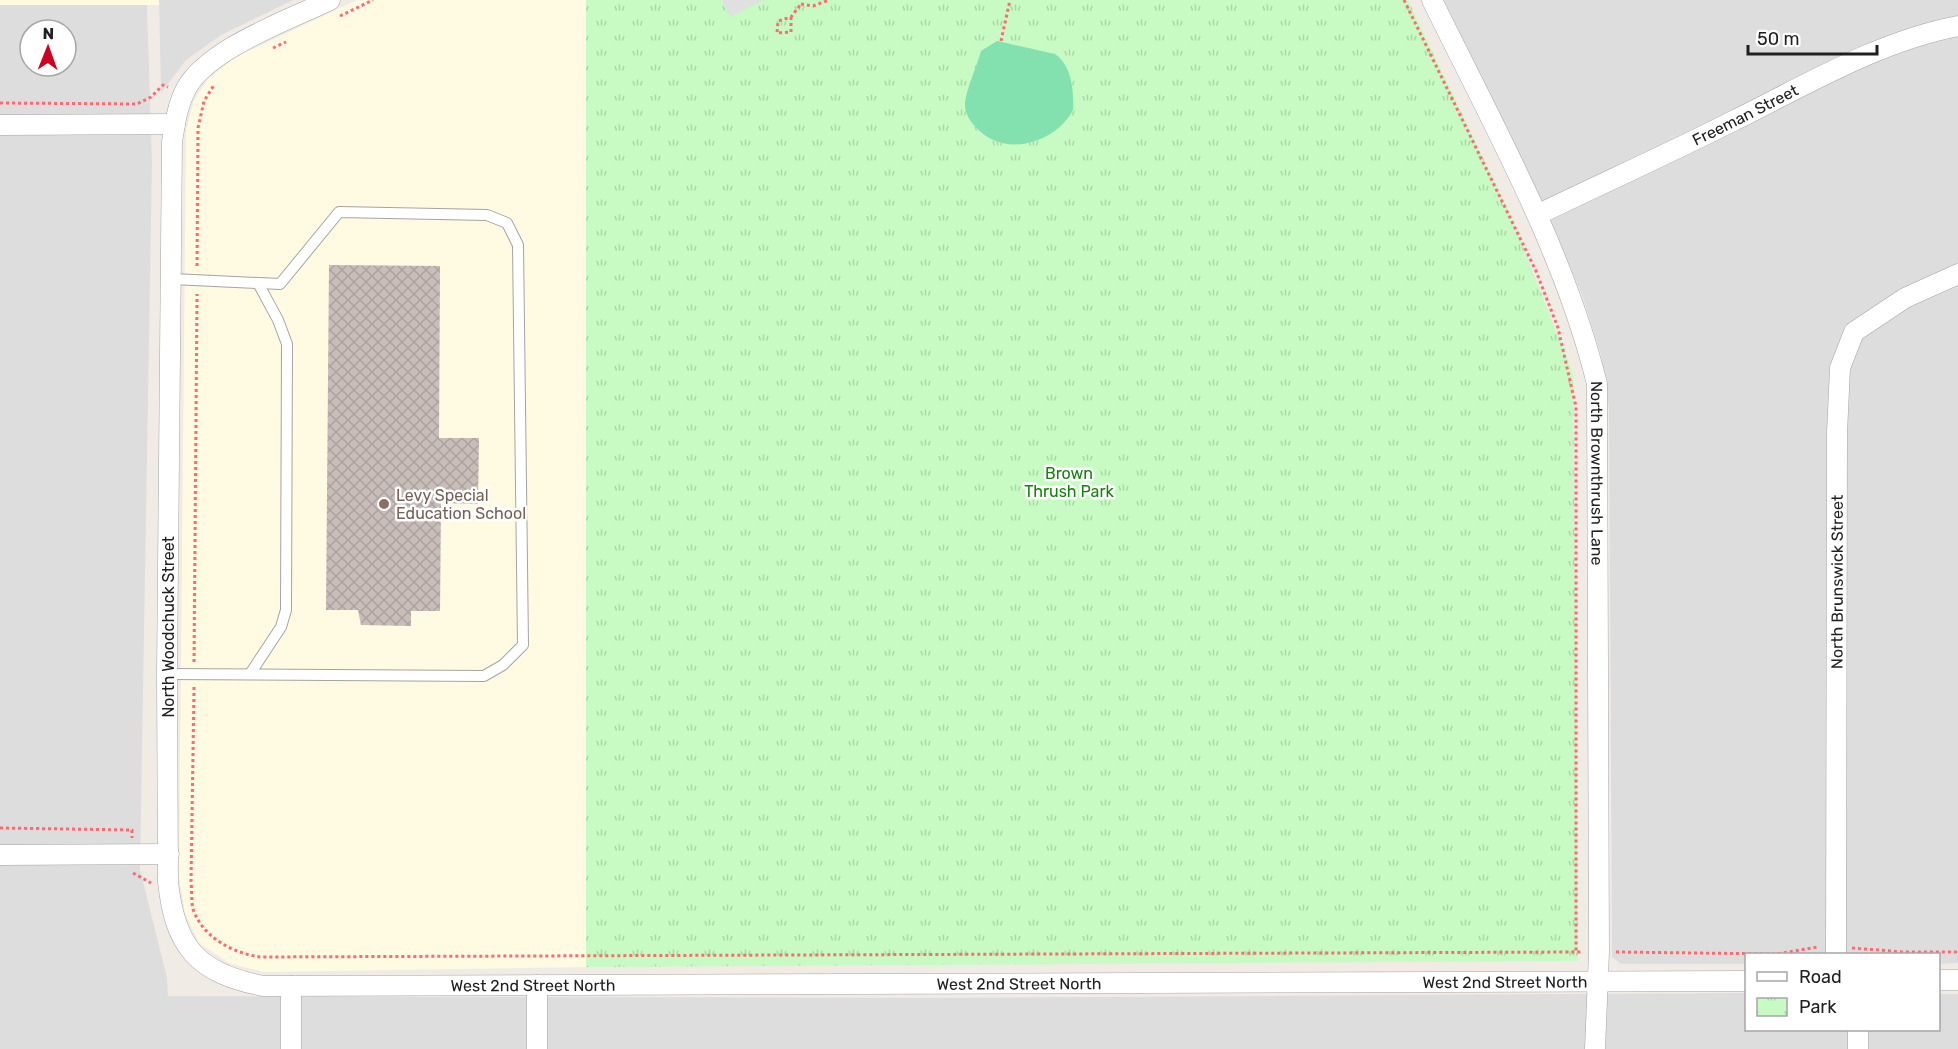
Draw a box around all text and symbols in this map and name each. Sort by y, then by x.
north arrow [18,18,78,78]
scale bar [1748,18,1877,56]
text: N [42,24,54,43]
text: 50 m [1757,28,1800,50]
street label: Freeman Street [1689,80,1801,150]
street label: North Brownthrush Lane [1587,381,1607,565]
park label: Brown Thrush Park [1024,464,1114,501]
place label: Levy Special Education School [396,486,526,523]
street label: North Brunswick Street [1828,495,1847,669]
marker: Levy Special Education School [377,497,391,511]
street label: North Woodchuck Street [159,536,178,718]
legend [1745,953,1940,1031]
text: Road [1799,966,1842,988]
street label: West 2nd Street North [1422,973,1588,992]
street label: West 2nd Street North [936,974,1102,994]
street label: West 2nd Street North [450,976,616,995]
text: Park [1799,996,1837,1018]

